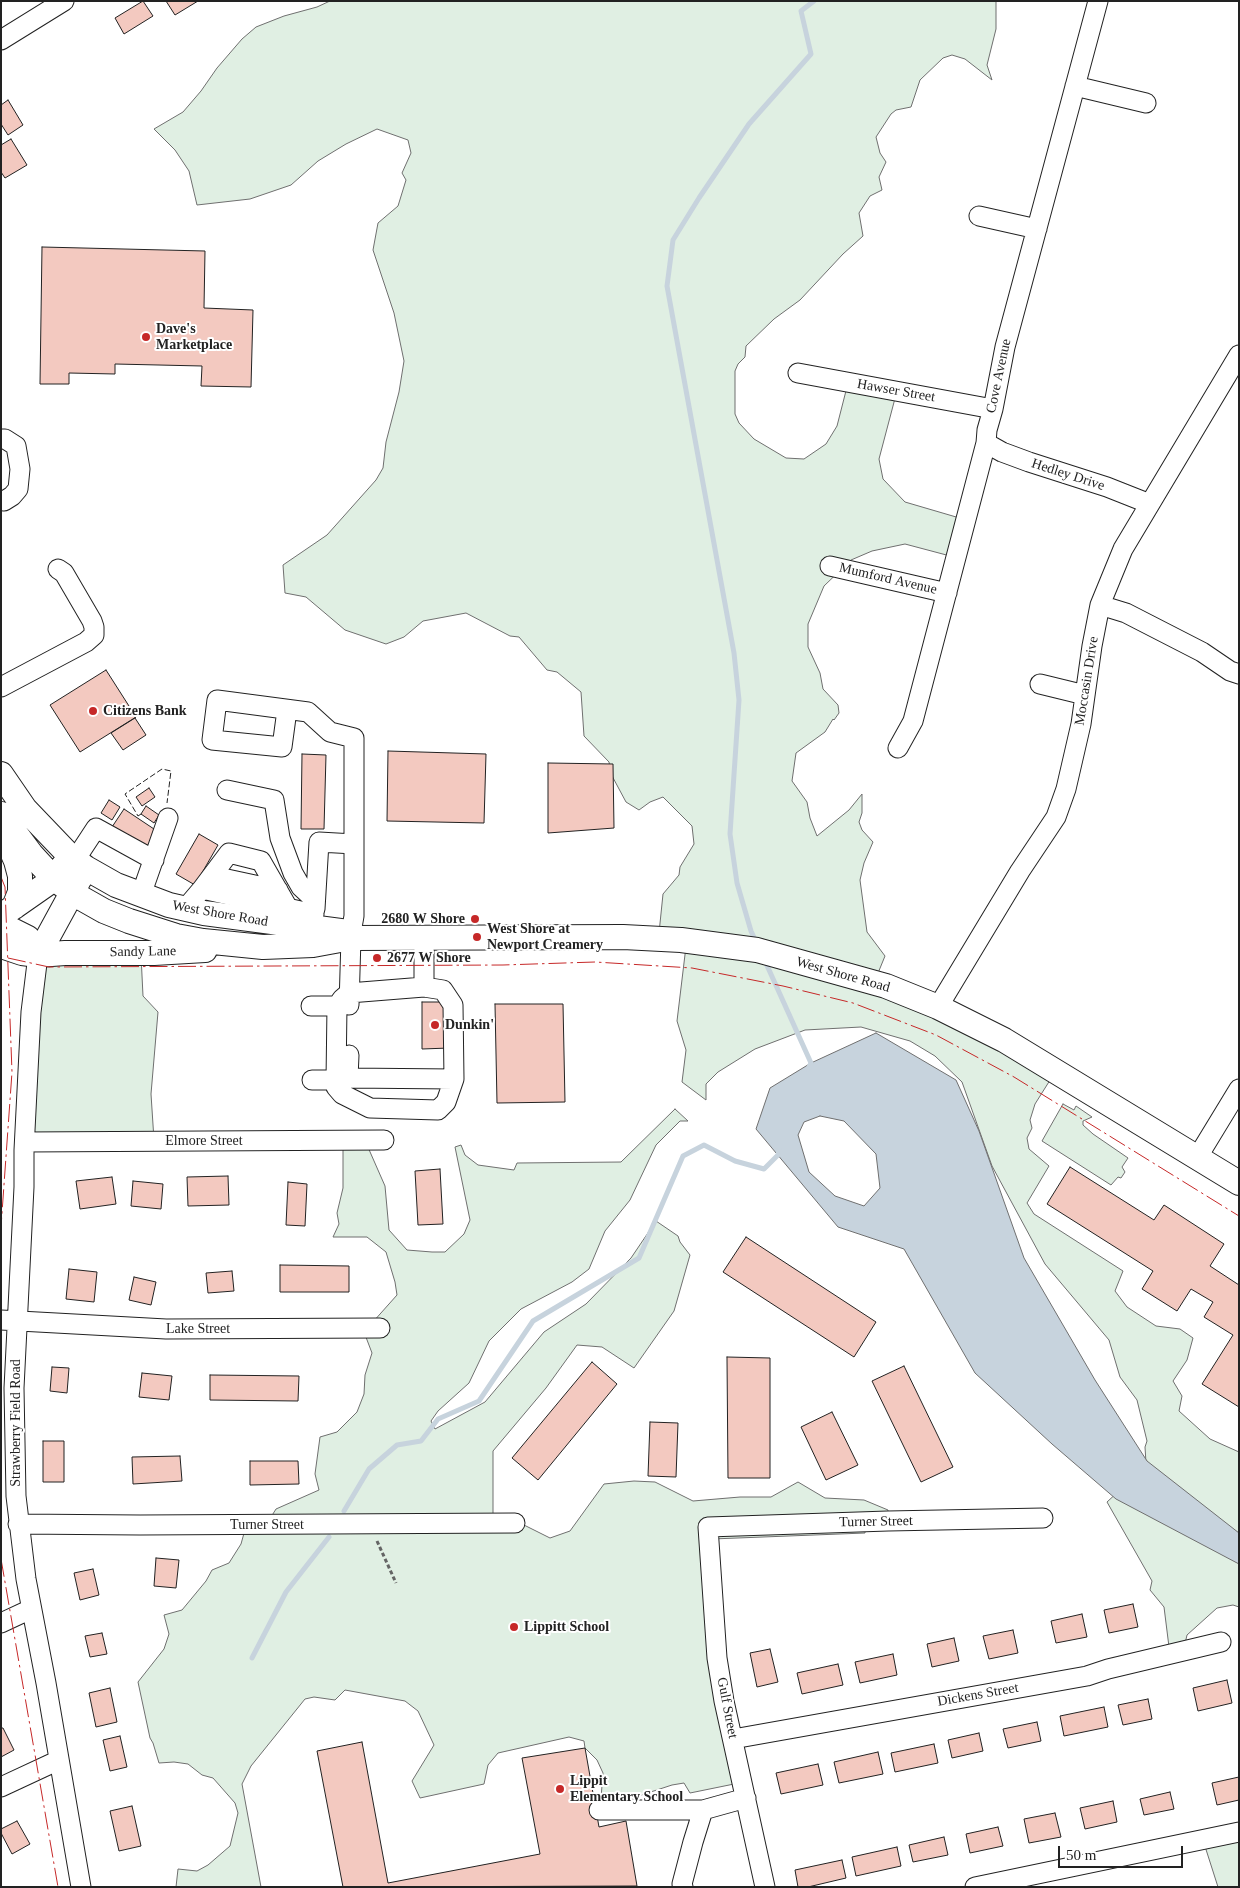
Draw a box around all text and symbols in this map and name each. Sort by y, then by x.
place label: Dave's Marketplace [156,321,232,354]
marker: Dave's Marketplace [140,331,152,343]
street label: Cove Avenue [983,337,1015,415]
street label: Hawser Street [856,376,936,406]
street label: Hedley Drive [1029,455,1107,495]
street label: Mumford Avenue [838,560,938,598]
street label: Moccasin Drive [1072,635,1102,727]
place label: Citizens Bank [103,703,187,719]
marker: Citizens Bank [87,705,99,717]
street label: West Shore Road [171,897,269,931]
place label: 2680 W Shore [381,911,465,927]
marker: 2680 W Shore [469,913,481,925]
place label: West Shore at Newport Creamery [487,921,603,954]
marker: West Shore at Newport Creamery [471,931,483,943]
street label: Sandy Lane [110,943,176,961]
place label: 2677 W Shore [387,950,471,966]
marker: 2677 W Shore [371,952,383,964]
street label: West Shore Road [794,954,892,996]
place label: Dunkin' [445,1017,494,1033]
marker: Dunkin' [429,1019,441,1031]
street label: Elmore Street [165,1133,243,1149]
street label: Lake Street [166,1321,230,1337]
street label: Strawberry Field Road [8,1359,24,1487]
street label: Turner Street [839,1513,913,1531]
street label: Turner Street [230,1517,304,1533]
place label: Lippitt School [524,1619,609,1635]
marker: Lippitt School [508,1621,520,1633]
street label: Gulf Street [713,1676,741,1740]
street label: Dickens Street [936,1680,1020,1710]
place label: Lippit Elementary School [570,1773,683,1805]
marker: Lippit Elementary School [554,1783,566,1795]
scale bar [1060,1836,1185,1868]
text: 50 m [1066,1847,1096,1863]

